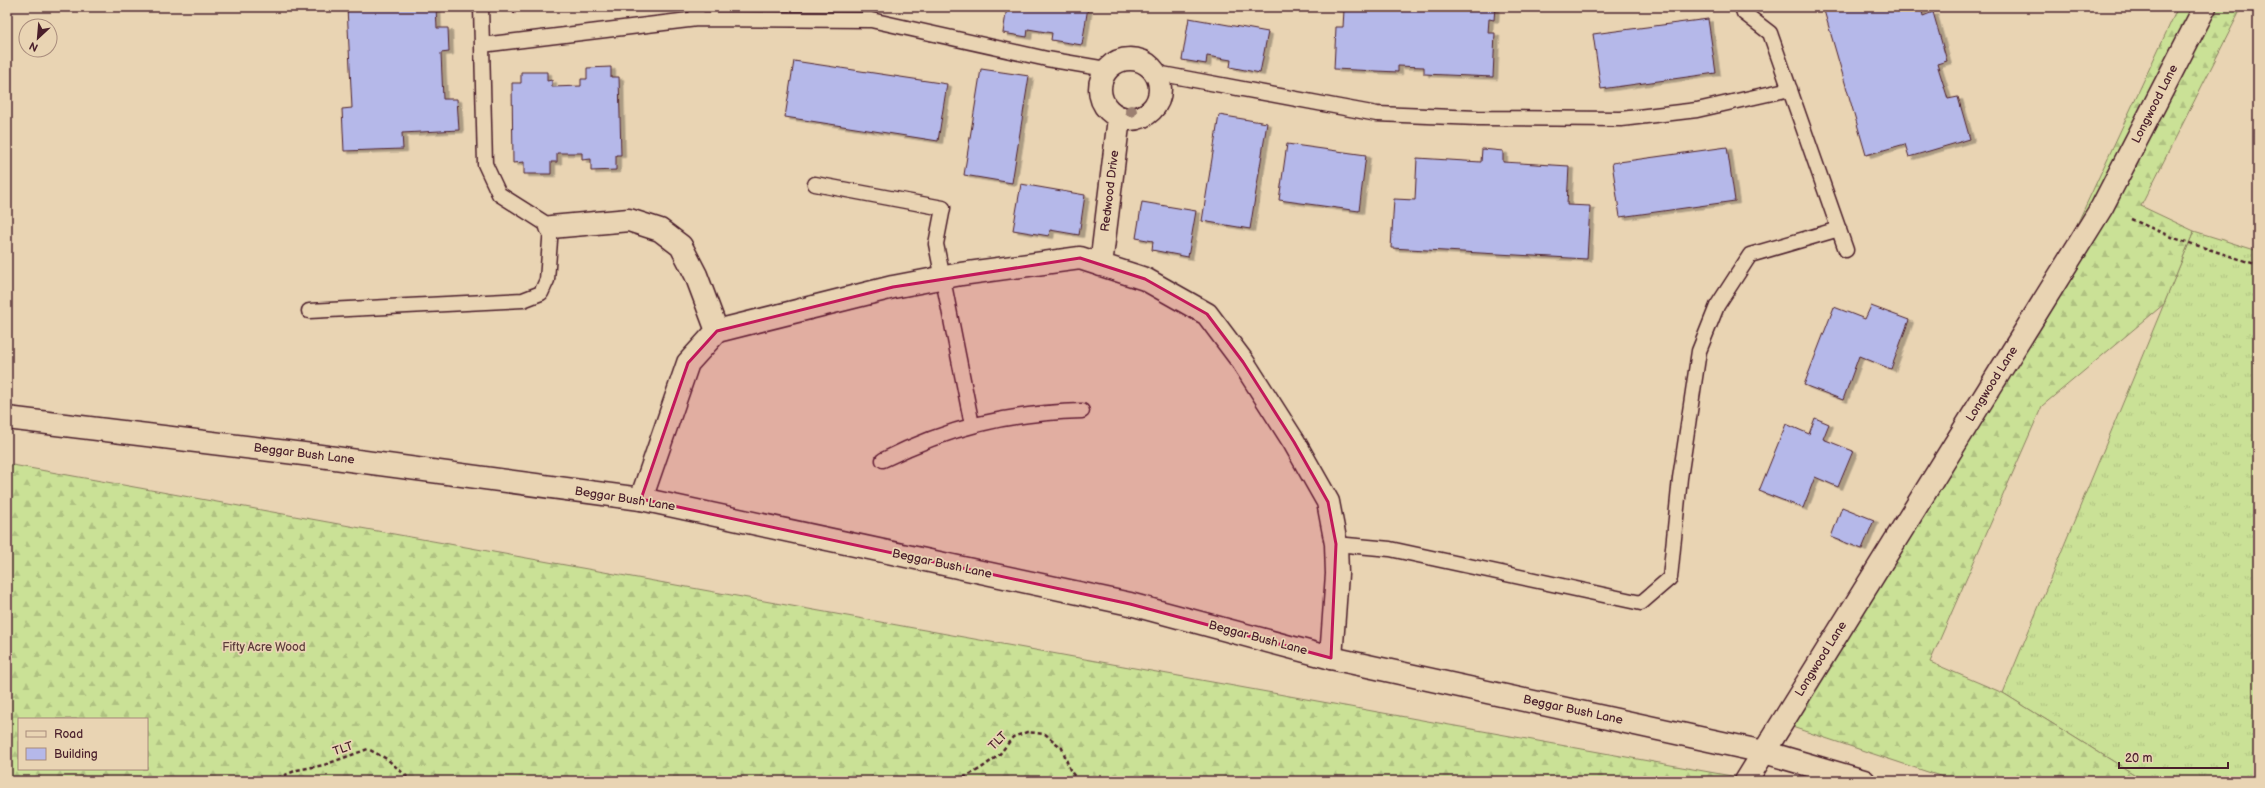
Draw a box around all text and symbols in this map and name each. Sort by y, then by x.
north arrow [18,18,58,58]
text: N [27,39,40,54]
street label: Longwood Lane [2129,62,2181,146]
street label: Redwood Drive [1098,149,1122,233]
street label: Longwood Lane [1963,344,2021,424]
street label: Beggar Bush Lane [253,440,355,468]
street label: Beggar Bush Lane [574,484,676,514]
street label: Beggar Bush Lane [891,546,993,582]
street label: Beggar Bush Lane [1207,618,1309,658]
street label: Longwood Lane [1792,619,1850,699]
park label: Fifty Acre Wood [222,640,306,655]
street label: Beggar Bush Lane [1522,692,1624,728]
legend [18,718,148,770]
text: Road [54,727,83,742]
street label: TLT [986,728,1011,753]
street label: TLT [331,738,356,759]
scale bar [2119,744,2228,770]
text: Building [54,747,98,762]
text: 20 m [2125,751,2152,766]

